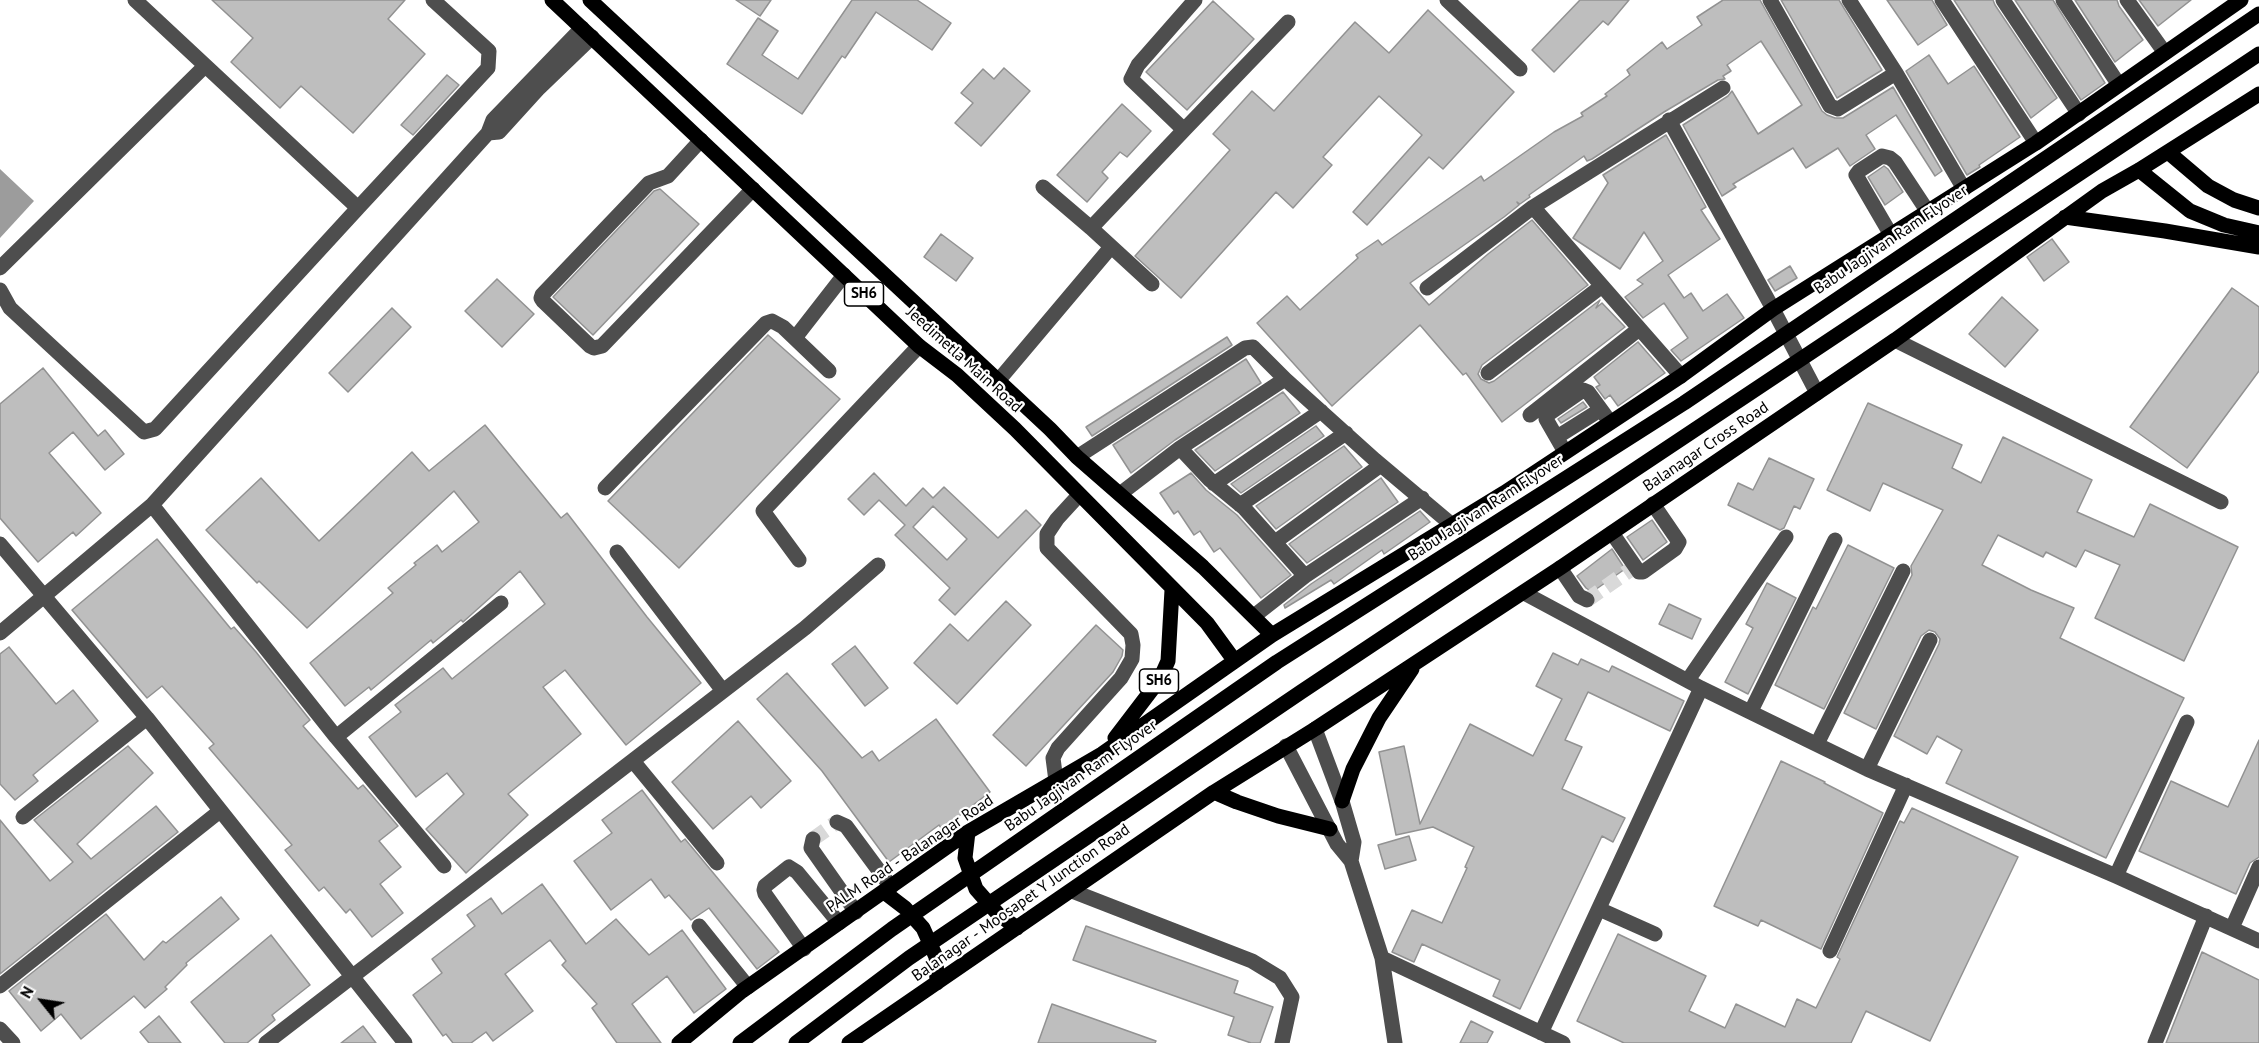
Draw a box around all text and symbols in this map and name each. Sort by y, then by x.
street label: Babu Jagjivan Ram Flyover [1810,181,1972,299]
road number: SH6 [844,282,884,306]
street label: Jeedimetla Main Road [902,303,1026,417]
street label: Balanagar Cross Road [1640,398,1772,496]
street label: Babu Jagjivan Ram Flyover [1405,451,1567,565]
road number: SH6 [1140,669,1178,693]
street label: Babu Jagjivan Ram Flyover [1001,716,1161,836]
street label: PALM Road - Balanagar Road [823,791,997,917]
street label: Balanagar - Moosapet Y Junction Road [908,820,1134,986]
north arrow [12,971,72,1031]
text: N [15,982,38,1002]

